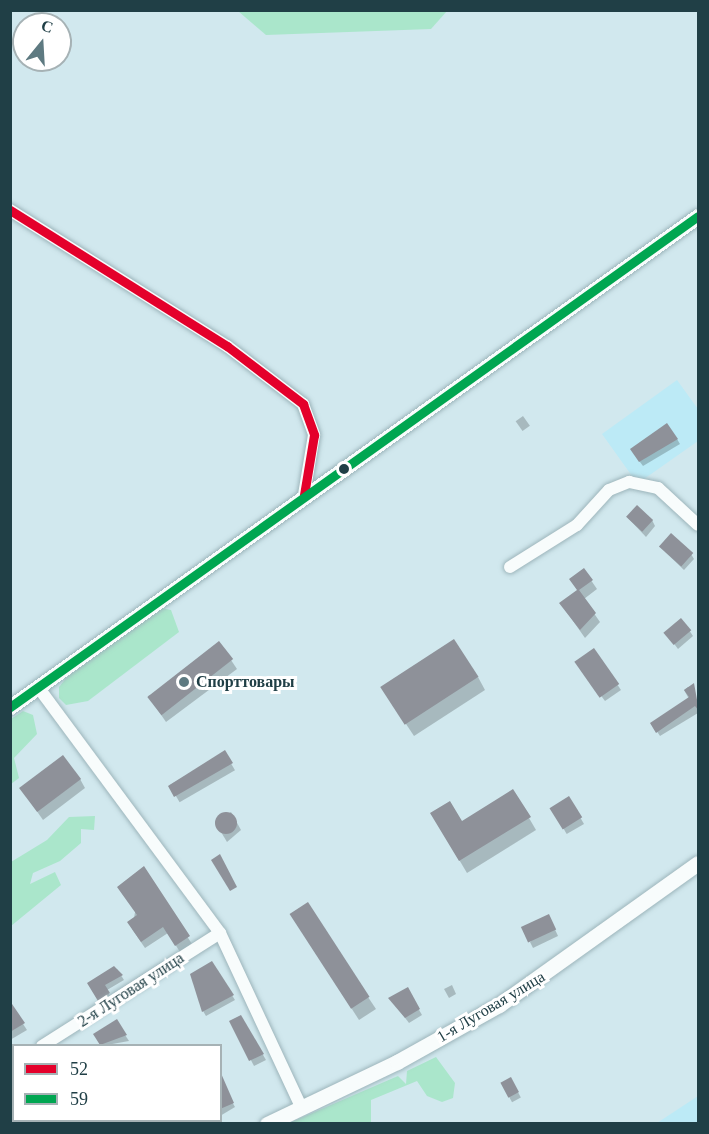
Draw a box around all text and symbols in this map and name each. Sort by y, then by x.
north arrow [12,12,72,72]
text: С [39,16,55,36]
unlabelled marker [338,463,350,475]
place label: Спорттовары [196,672,295,692]
marker: Спорттовары [177,675,191,689]
street label: 2-я Луговая улица [74,949,188,1031]
street label: 1-я Луговая улица [434,967,548,1047]
legend [12,1044,222,1122]
text: 52 [70,1059,88,1079]
text: 59 [70,1089,88,1109]

